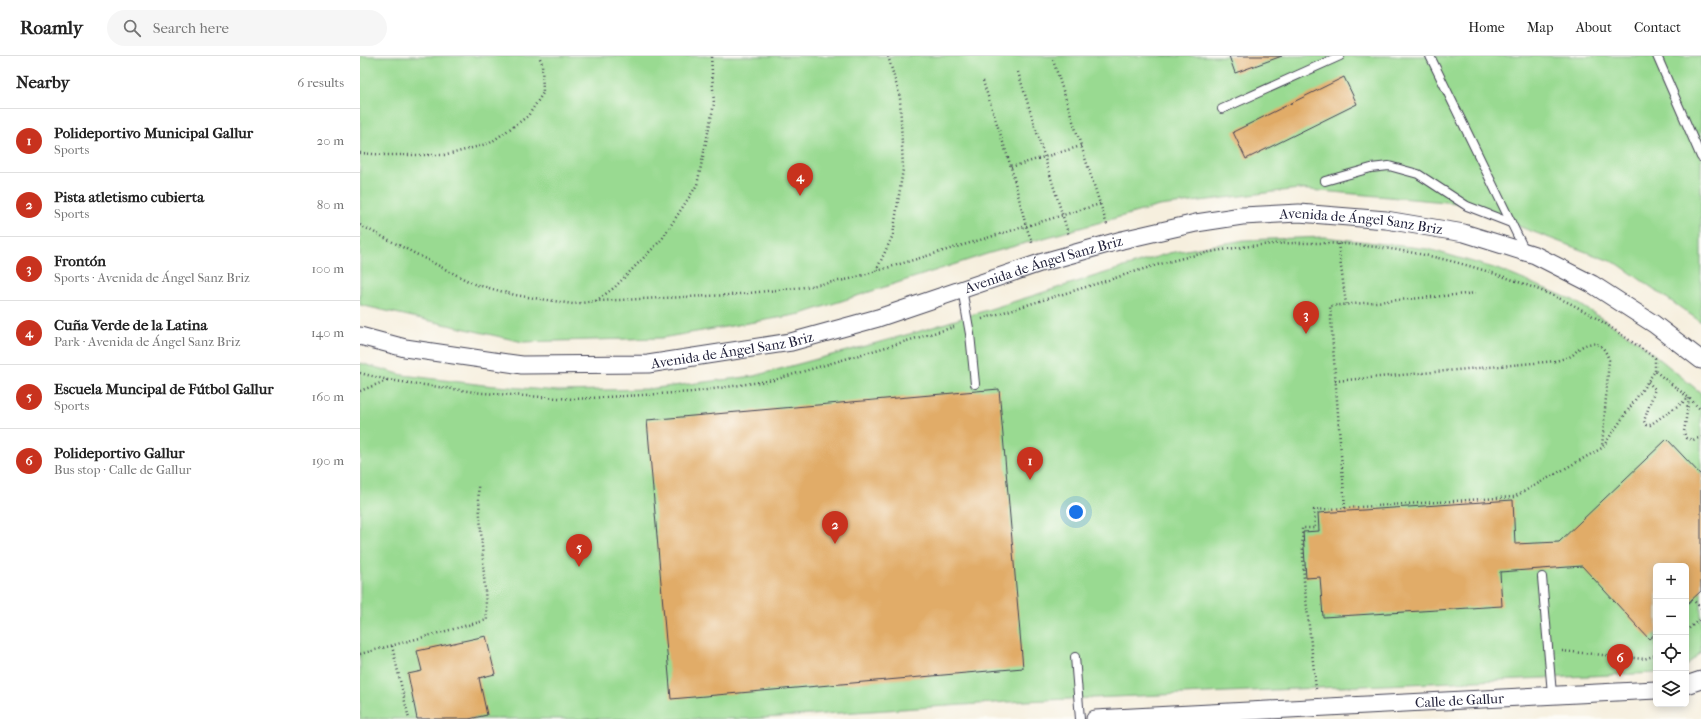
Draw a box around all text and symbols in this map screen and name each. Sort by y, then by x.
search box [107,10,387,46]
text: Roamly [20,17,83,39]
icon: search [121,17,143,39]
text: Search here [153,19,229,37]
text: Home [1468,19,1505,36]
text: Map [1527,19,1554,36]
text: About [1576,19,1612,36]
text: Contact [1634,19,1681,36]
text: Nearby [16,72,70,92]
text: 6 results [297,75,344,90]
text: Polideportivo Municipal Gallur [54,124,253,142]
text: 1 [27,133,31,148]
text: 20 m [317,133,344,148]
text: Sports [54,142,89,157]
pin: 4 [787,163,813,196]
text: Pista atletismo cubierta [54,188,204,206]
text: 2 [26,197,32,212]
text: 80 m [317,197,344,212]
street label: Avenida de Ángel Sanz Briz [1278,204,1444,238]
text: Sports [54,206,89,221]
street label: Avenida de Ángel Sanz Briz [962,232,1124,297]
text: Frontón [54,252,106,270]
text: 3 [26,261,32,276]
text: 100 m [311,261,344,276]
text: Sports · Avenida de Ángel Sanz Briz [54,270,250,285]
pin: 3 [1293,301,1319,334]
text: Cuña Verde de la Latina [54,316,207,334]
text: 4 [25,325,33,340]
text: 140 m [311,325,344,340]
street label: Avenida de Ángel Sanz Briz [649,328,815,372]
text: Park · Avenida de Ángel Sanz Briz [54,334,240,349]
text: Escuela Muncipal de Fútbol Gallur [54,380,274,398]
text: 5 [26,389,32,404]
text: 160 m [312,389,344,404]
text: Sports [54,398,89,413]
text: Polideportivo Gallur [54,444,185,462]
pin: 1 [1017,447,1043,480]
text: 6 [25,453,33,468]
text: 190 m [312,453,344,468]
text: Bus stop · Calle de Gallur [54,462,191,477]
your location [1066,502,1086,522]
pin: 2 [822,511,848,544]
pin: 5 [566,534,592,567]
map controls [1653,563,1689,707]
button: + [1653,563,1689,599]
button: − [1653,599,1689,635]
button: locate [1653,635,1689,671]
pin: 6 [1607,644,1633,677]
button: layers [1653,671,1689,707]
street label: Calle de Gallur [1415,689,1504,711]

